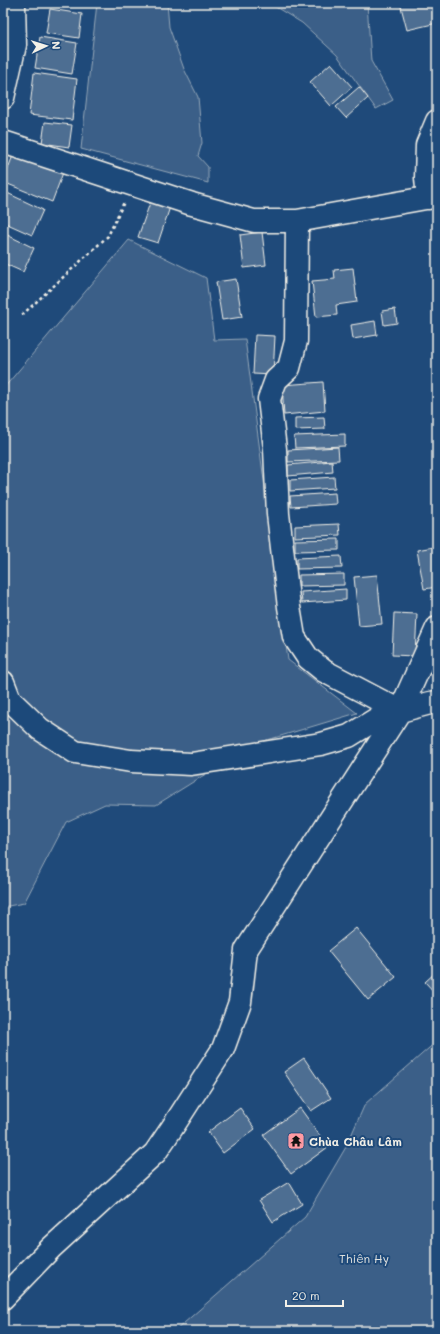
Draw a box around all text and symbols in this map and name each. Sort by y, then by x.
north arrow [26,26,66,66]
text: N [49,41,64,50]
temple icon: Chùa Châu Lâm [286,1131,306,1151]
place label: Chùa Châu Lâm [309,1133,402,1149]
park label: Thiên Hy [339,1250,389,1266]
scale bar [286,1282,343,1308]
text: 20 m [292,1287,320,1303]

